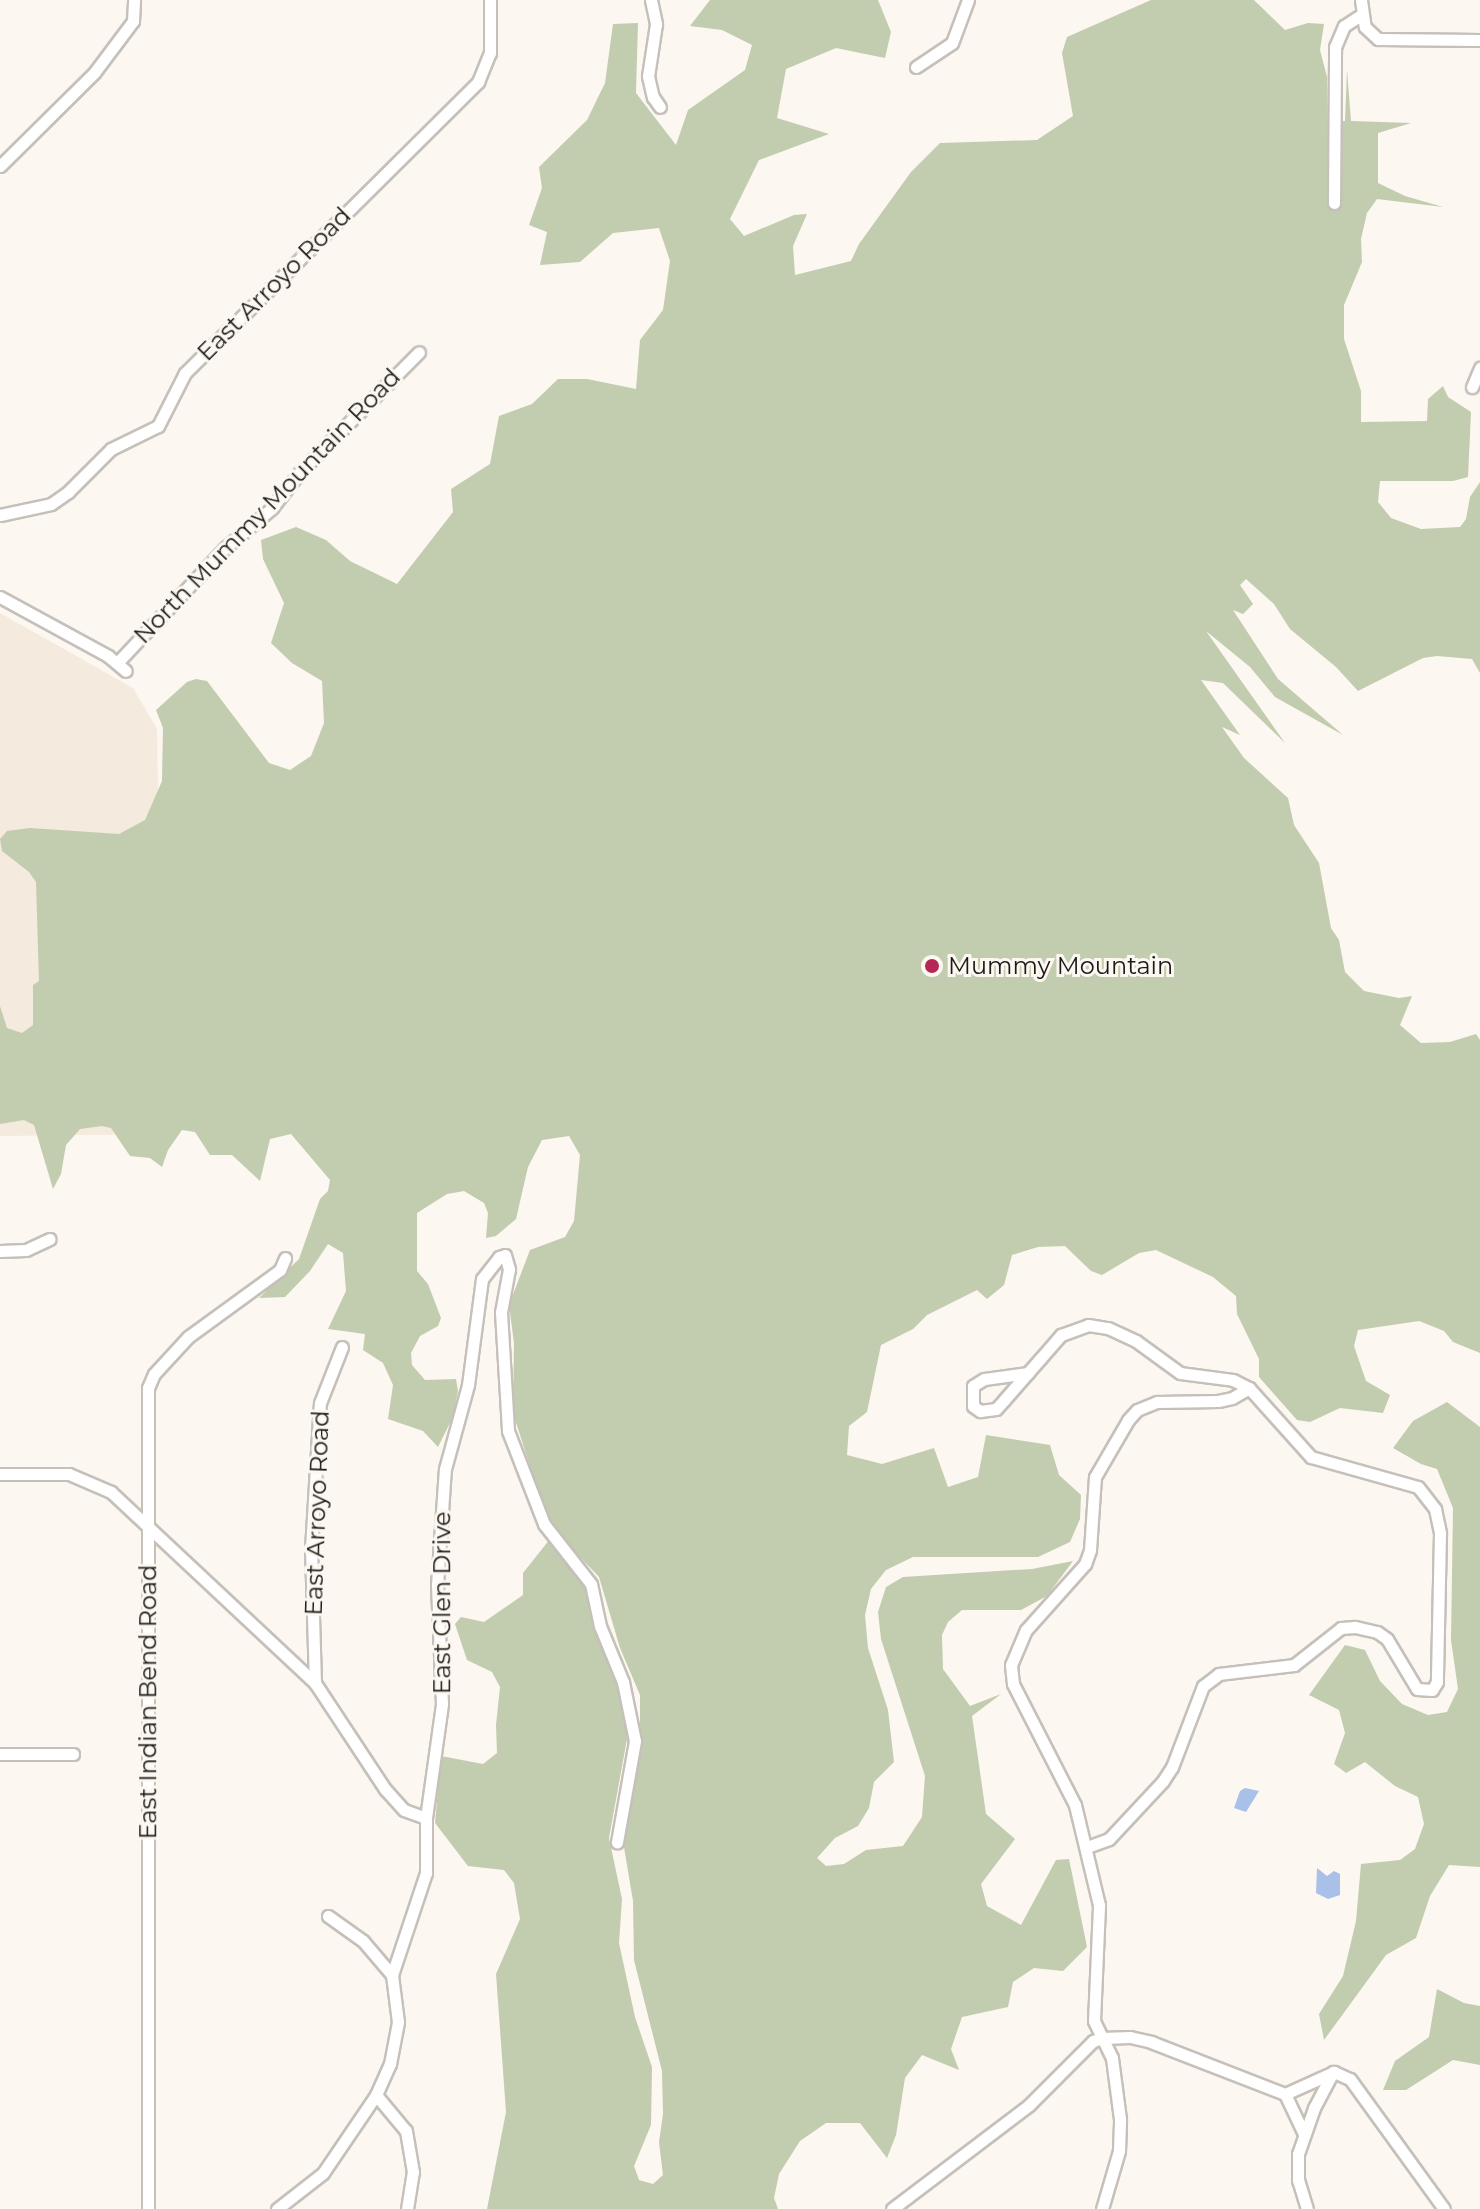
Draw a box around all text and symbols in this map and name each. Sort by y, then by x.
street label: East Arroyo Road [191,201,357,367]
street label: North Mummy Mountain Road [128,363,406,649]
place label: Mummy Mountain [948,952,1173,980]
marker: Mummy Mountain [923,957,941,975]
street label: East Arroyo Road [299,1410,335,1616]
street label: East Glen Drive [428,1512,456,1694]
street label: East Indian Bend Road [134,1565,162,1839]

